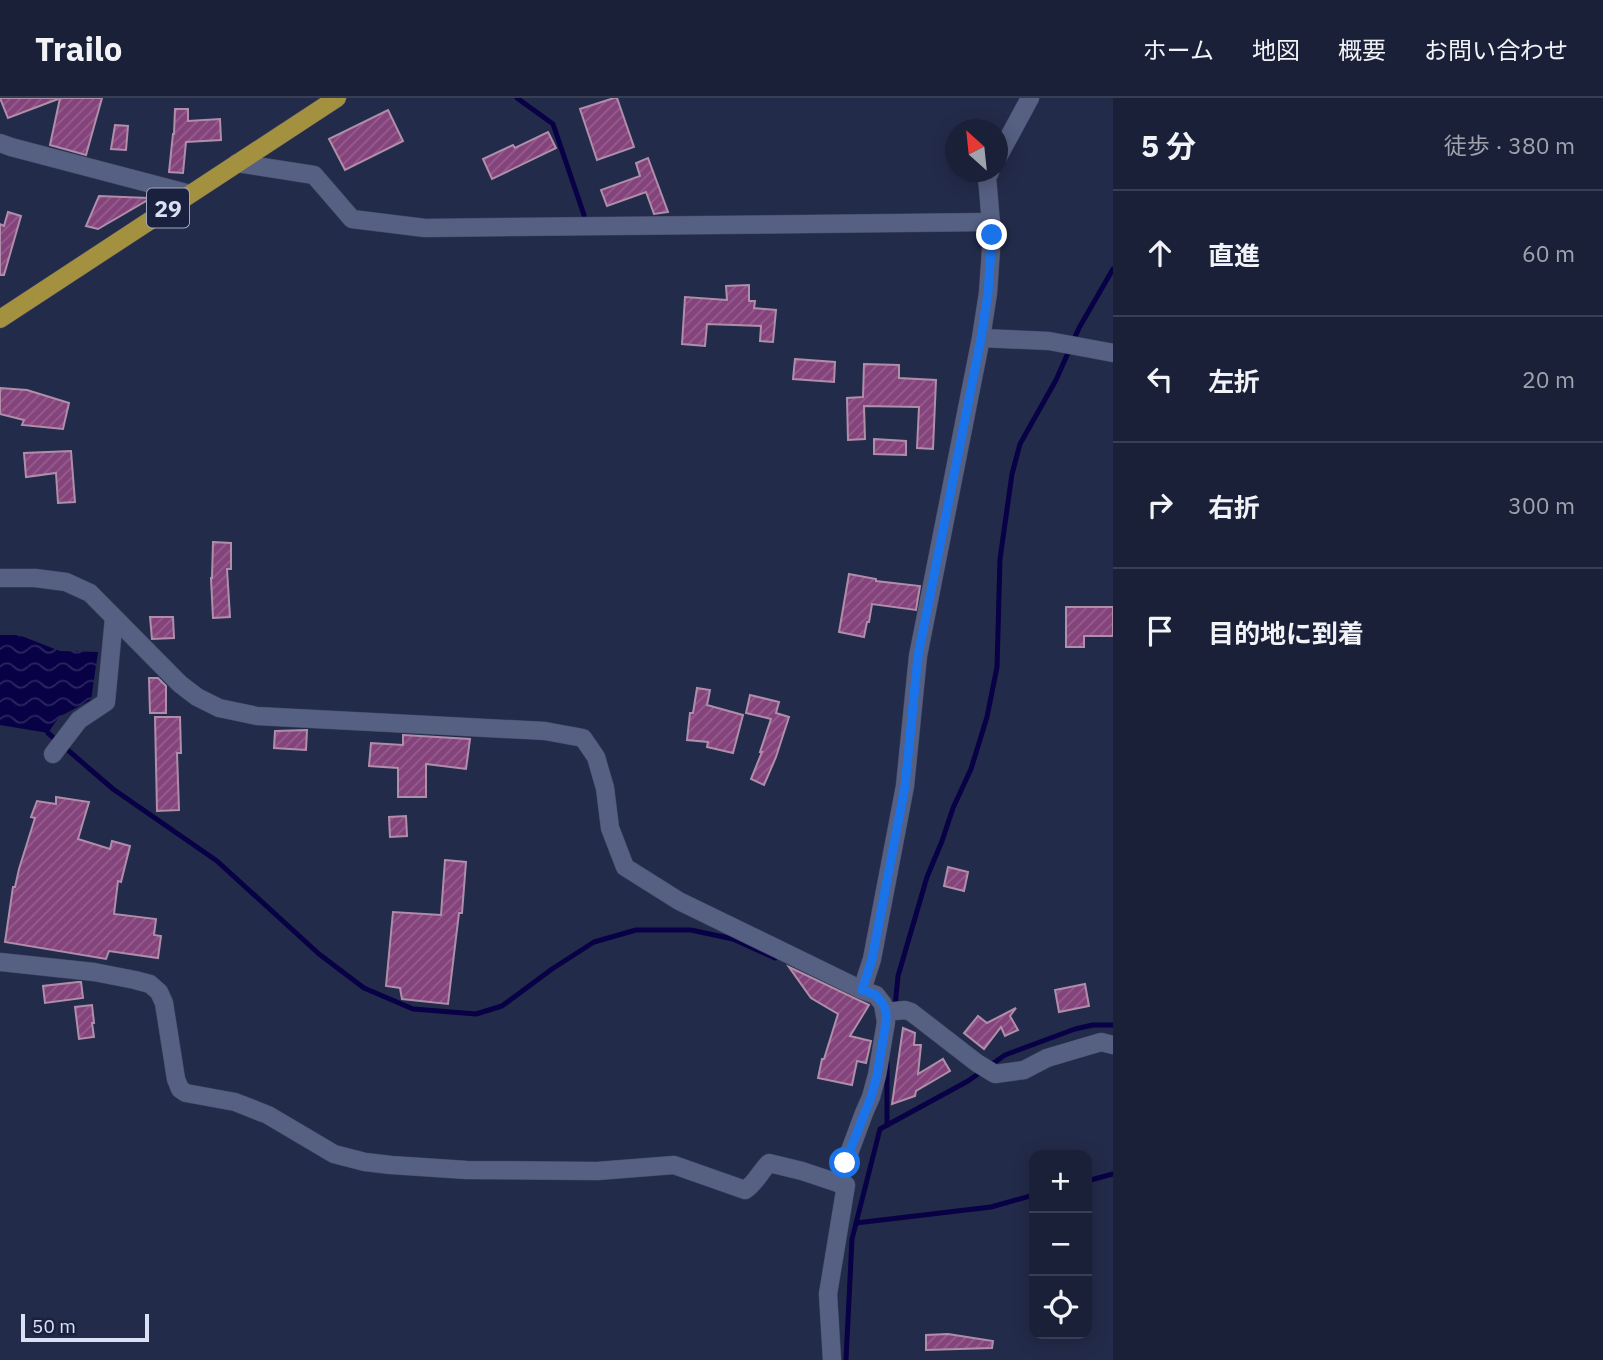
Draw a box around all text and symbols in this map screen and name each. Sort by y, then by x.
text: Trailo [35,27,122,70]
text: ホーム [1143,34,1214,66]
text: 地図 [1252,34,1300,66]
text: 概要 [1338,34,1386,66]
text: お問い合わせ [1424,34,1568,66]
north arrow [945,119,1008,182]
text: 5 分 [1141,126,1196,165]
text: 徒歩 · 380 m [1444,130,1575,160]
road number: 29 [147,188,189,228]
route end [976,219,1007,250]
icon: ahead [1141,234,1179,272]
text: 直進 [1208,238,1260,272]
text: 60 m [1522,238,1575,268]
icon: left [1141,360,1179,398]
text: 左折 [1208,364,1260,398]
text: 20 m [1522,364,1575,394]
icon: right [1141,486,1179,524]
text: 右折 [1208,490,1260,524]
text: 300 m [1508,490,1575,520]
icon: arrive [1141,612,1179,650]
text: 目的地に到着 [1208,616,1364,650]
route start [829,1147,860,1178]
map controls [1029,1150,1092,1339]
button: + [1029,1150,1092,1213]
button: − [1029,1213,1092,1276]
button: locate [1029,1276,1092,1339]
scale bar [21,1311,149,1343]
text: 50 m [32,1314,76,1338]

